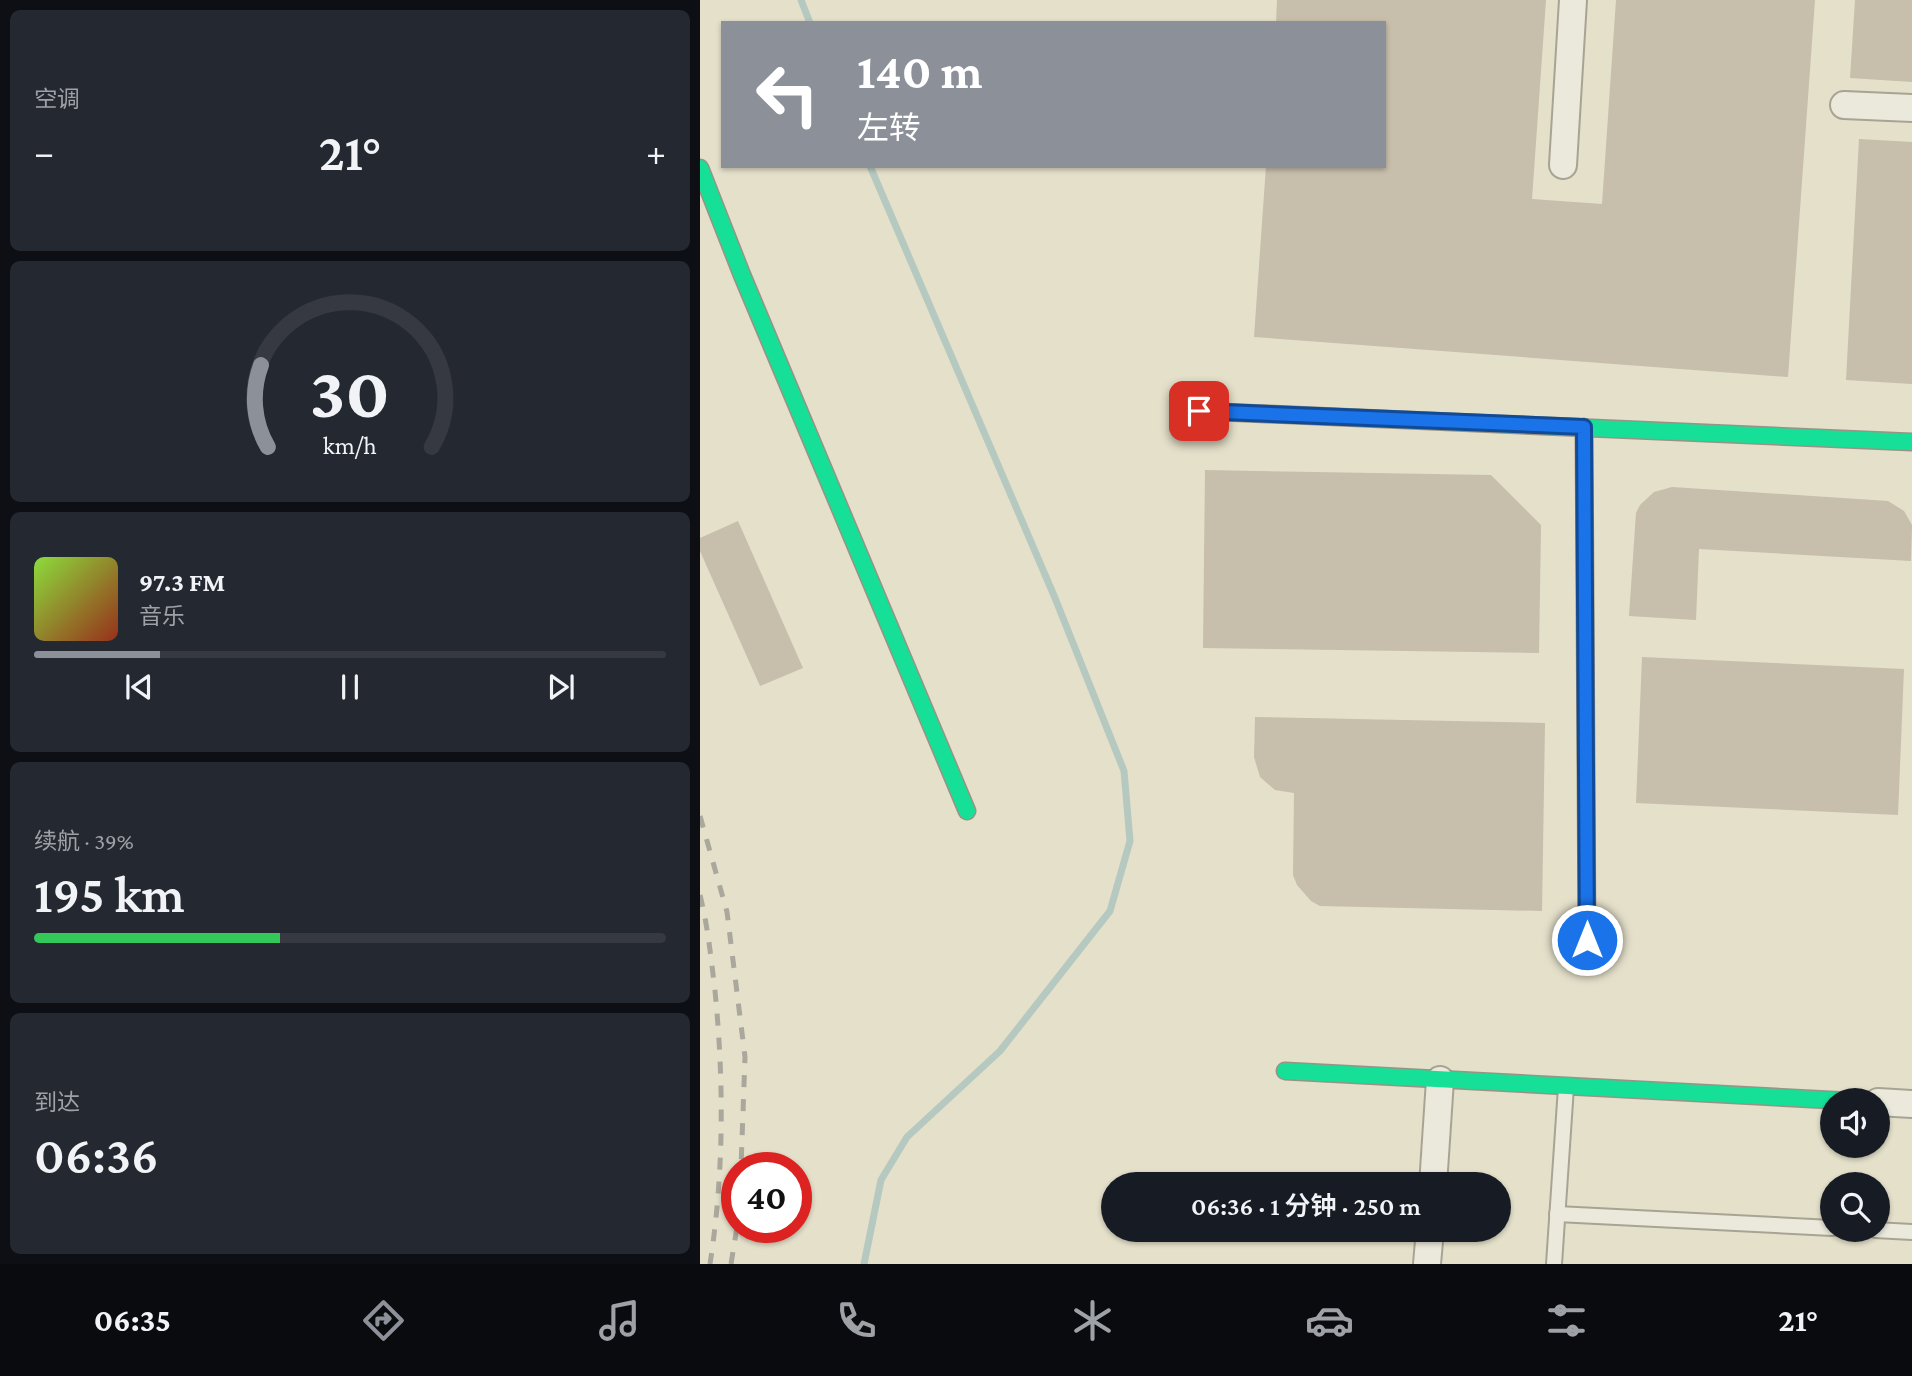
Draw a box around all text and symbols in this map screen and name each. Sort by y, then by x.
text: 140 m [857,44,982,99]
icon: left [742,49,833,140]
text: 空调 [34,86,80,112]
text: 左转 [857,110,921,146]
text: 21° [319,123,381,181]
text: − [34,131,54,173]
text: + [646,131,666,173]
text: 30 [310,353,390,434]
pin [1169,381,1229,441]
icon: arrive [1180,392,1218,430]
text: km/h [323,432,377,459]
text: 97.3 FM [139,568,225,597]
text: 音乐 [139,603,185,629]
icon: previous [120,668,158,706]
icon: pause [331,668,369,706]
icon: next [542,668,580,706]
text: 续航 · 39% [34,828,134,854]
text: 195 km [34,865,185,923]
position arrow [1550,903,1624,977]
map controls [1820,1088,1890,1242]
button: sound [1820,1088,1890,1158]
text: 到达 [34,1089,80,1115]
text: 06:36 [34,1126,159,1184]
speed limit sign: 40 [721,1152,812,1243]
button: search [1820,1172,1890,1242]
text: 06:36 · 1 分钟 · 250 m [1191,1192,1421,1221]
icon: directions [359,1296,408,1345]
icon: music [595,1296,644,1345]
icon: phone [832,1296,881,1345]
icon: climate [1068,1296,1117,1345]
icon: car [1305,1296,1354,1345]
icon: filters [1542,1296,1591,1345]
text: 06:35 [94,1302,171,1338]
text: 21° [1778,1302,1818,1338]

